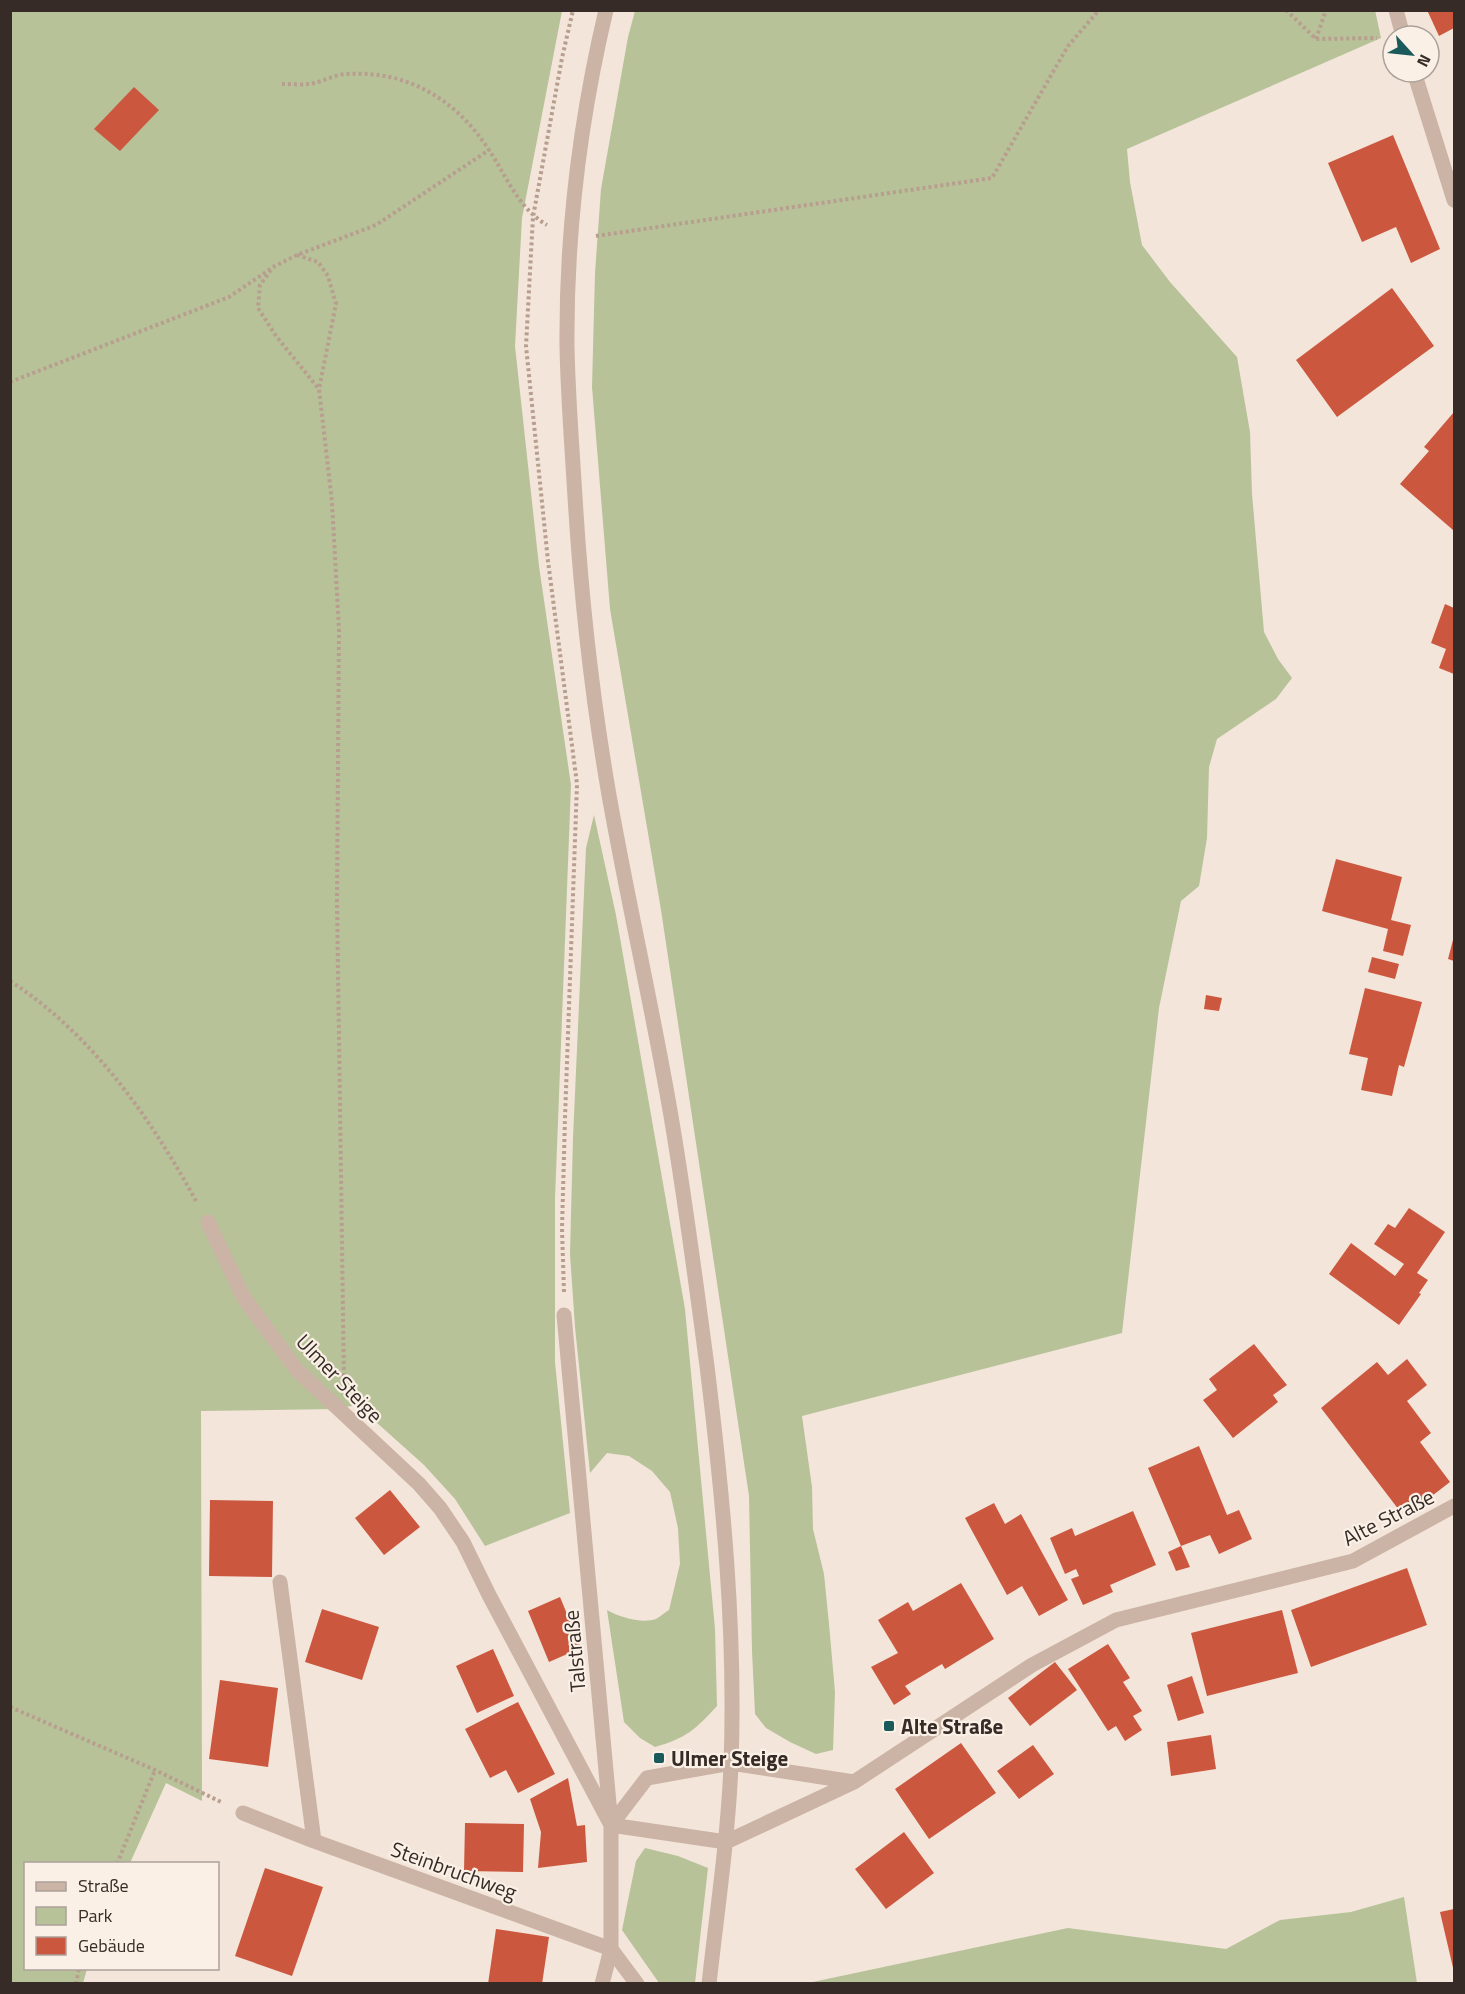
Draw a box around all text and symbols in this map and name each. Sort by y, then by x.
north arrow [1381,24,1441,84]
text: N [1411,50,1438,71]
street label: Ulmer Steige [289,1326,391,1430]
street label: Alte Straße [1337,1480,1439,1554]
street label: Talstraße [554,1609,594,1693]
place label: Alte Straße [901,1710,1003,1742]
marker: Alte Straße [882,1719,896,1733]
place label: Ulmer Steige [671,1742,788,1774]
marker: Ulmer Steige [652,1751,666,1765]
street label: Steinbruchweg [386,1832,522,1908]
legend [24,1862,219,1970]
text: Straße [78,1872,129,1899]
text: Park [78,1902,113,1929]
text: Gebäude [78,1932,145,1959]

